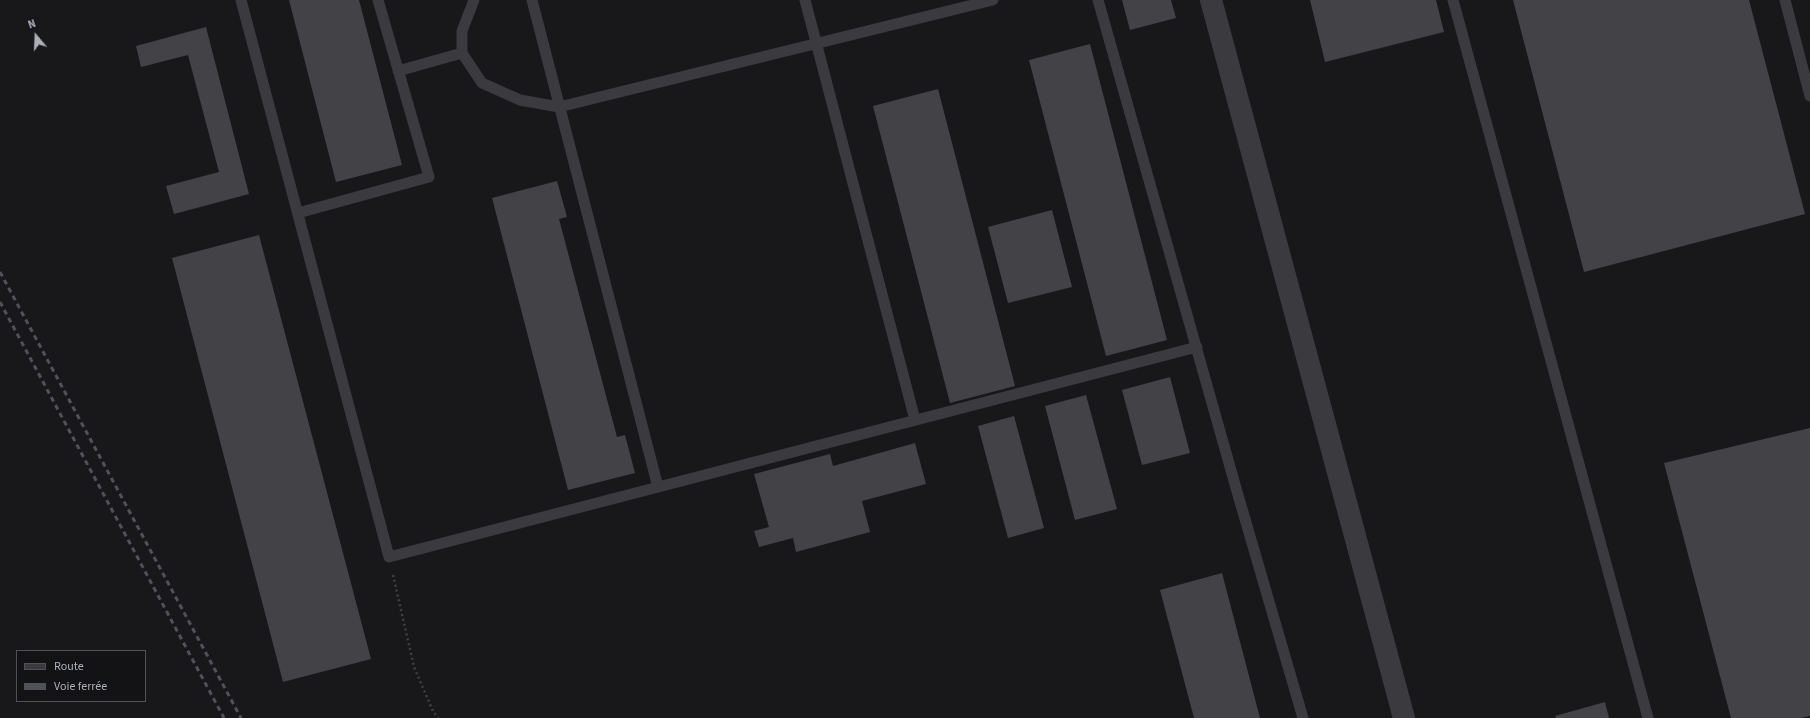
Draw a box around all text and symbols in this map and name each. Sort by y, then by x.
north arrow [16,16,56,56]
text: N [26,16,38,32]
legend [16,650,146,702]
text: Route [54,658,84,675]
text: Voie ferrée [54,678,107,695]

